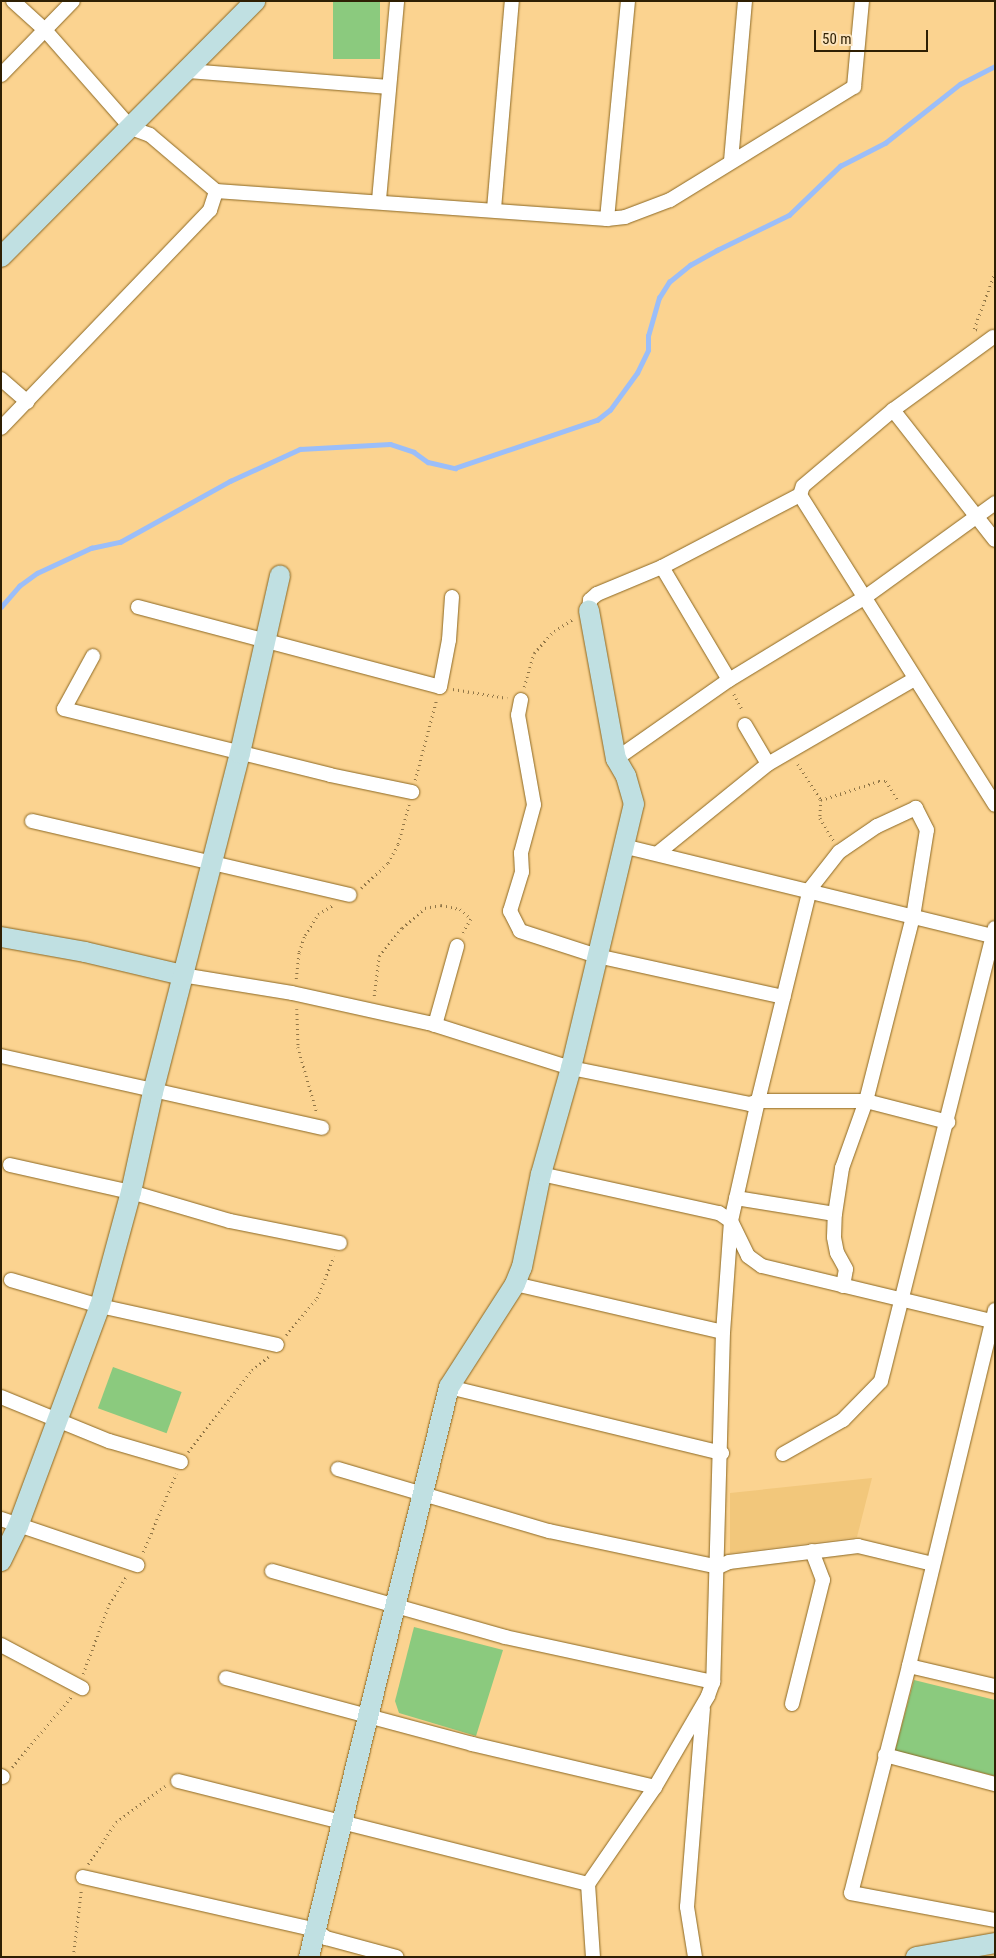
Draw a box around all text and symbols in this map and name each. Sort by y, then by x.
scale bar [816,20,930,52]
text: 50 m [822,30,852,48]

